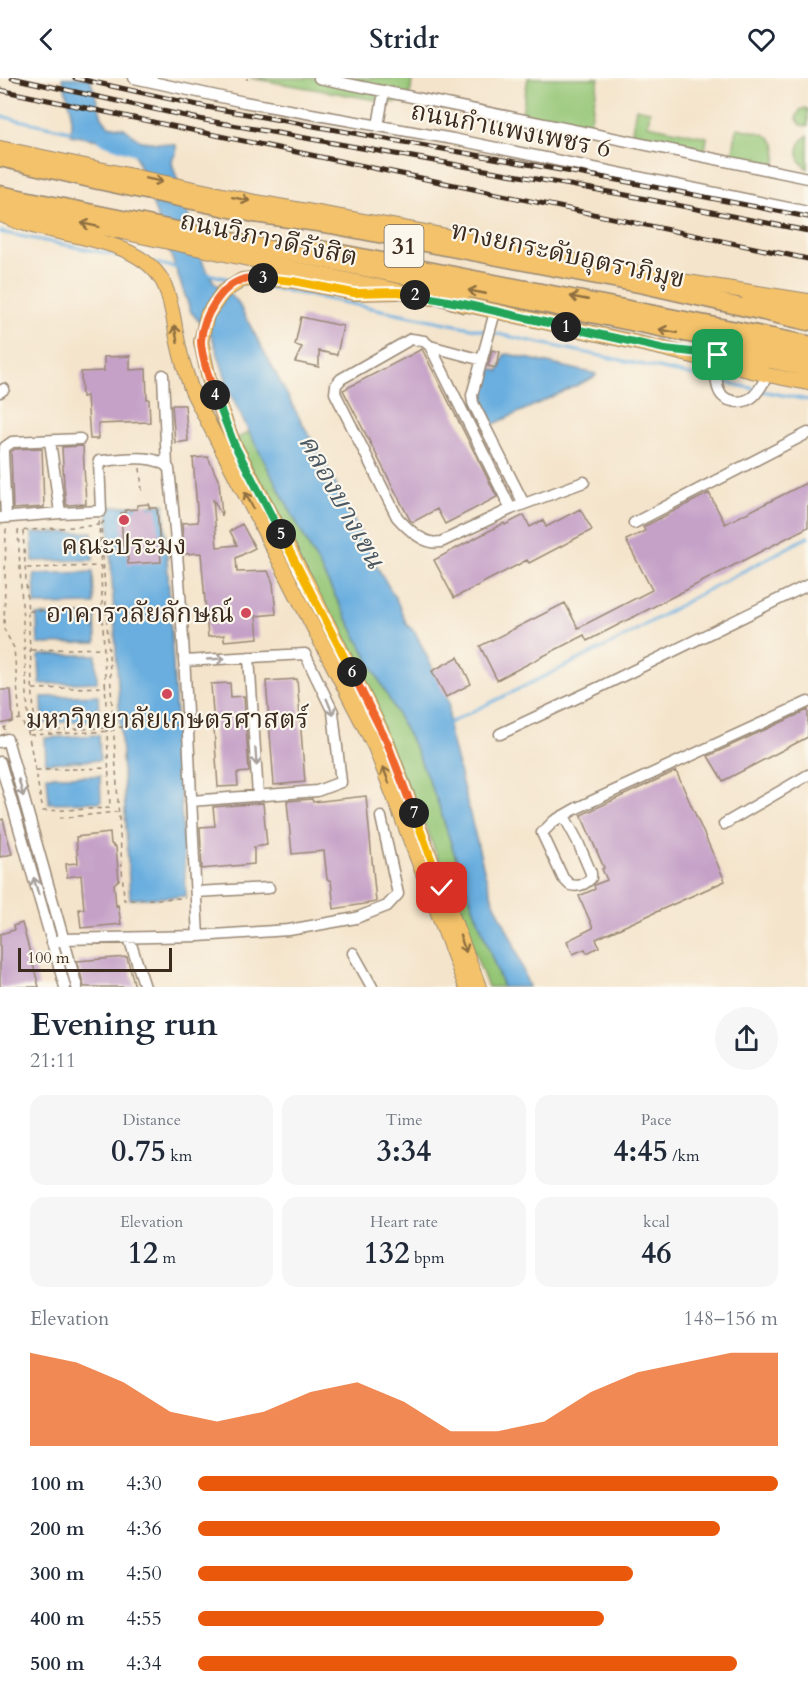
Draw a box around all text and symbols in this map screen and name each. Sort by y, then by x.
text: Stridr [369,21,439,58]
icon: back [30,23,63,56]
icon: heart [745,23,778,56]
street label: ถนนกำแพงเพชร 6 [408,93,614,166]
one-way arrow [144,175,163,186]
one-way arrow [231,194,250,205]
street label: ถนนวิภาวดีรังสิต [177,203,361,274]
street label: ทางยกระดับอุตราภิมุข [448,213,688,296]
one-way arrow [80,219,100,230]
road number: 31 [384,225,424,267]
pin: 3 [248,263,278,293]
text: 3 [259,267,267,289]
pin: 2 [400,280,430,310]
text: 2 [411,284,419,306]
one-way arrow [468,286,487,297]
one-way arrow [570,292,589,303]
pin: 1 [551,312,581,342]
text: 1 [562,316,570,338]
one-way arrow [171,325,182,345]
one-way arrow [659,325,679,336]
pin [692,329,743,380]
icon: arrive [701,338,734,371]
pin: 4 [200,380,230,410]
text: 4 [211,384,219,406]
water label: คลองบางเขน [289,427,394,575]
one-way arrow [242,491,254,509]
marker: คณะประมง [117,513,131,527]
pin: 5 [266,519,296,549]
text: 5 [277,523,285,545]
place label: คณะประมง [62,528,186,563]
place label: อาคารวลัยลักษณ์ [46,596,234,631]
marker: อาคารวลัยลักษณ์ [239,606,253,620]
one-way arrow [206,653,226,664]
pin: 6 [337,657,367,687]
text: 6 [348,661,356,683]
marker: มหาวิทยาลัยเกษตรศาสตร์ [160,687,174,701]
one-way arrow [325,697,336,715]
place label: มหาวิทยาลัยเกษตรศาสตร์ [25,702,309,737]
one-way arrow [250,747,261,767]
one-way arrow [380,766,391,785]
one-way arrow [16,778,27,797]
pin: 7 [399,798,429,828]
text: 7 [410,802,418,824]
pin [416,862,467,913]
icon: check [425,871,458,904]
one-way arrow [30,877,41,896]
one-way arrow [459,934,470,953]
scale bar [18,945,172,972]
text: 100 m [27,947,69,969]
text: Evening run [30,1002,218,1047]
button: share [715,1007,778,1070]
text: 21:11 [30,1047,76,1074]
text: Distance [122,1109,181,1131]
text: Time [385,1109,423,1131]
text: Pace [641,1109,672,1131]
text: 0.75 [111,1131,166,1172]
text: 3:34 [377,1131,431,1172]
text: 4:45 [613,1131,668,1172]
text: km [166,1145,192,1167]
text: /km [668,1145,700,1167]
text: Elevation [120,1211,183,1233]
text: Heart rate [370,1211,438,1233]
text: kcal [643,1211,670,1233]
text: 12 [127,1233,158,1274]
text: 132 [363,1233,410,1274]
text: 46 [641,1233,672,1274]
text: m [158,1247,176,1269]
text: bpm [410,1247,445,1269]
text: Elevation [30,1305,109,1332]
text: 148–156 m [683,1305,778,1332]
text: 100 m [30,1470,85,1497]
text: 4:30 [126,1470,162,1497]
text: 200 m [30,1515,85,1542]
text: 4:36 [126,1515,162,1542]
text: 300 m [30,1560,85,1587]
text: 4:50 [126,1560,162,1587]
text: 400 m [30,1605,85,1632]
text: 4:55 [126,1605,162,1632]
text: 500 m [30,1650,85,1677]
text: 4:34 [126,1650,162,1677]

